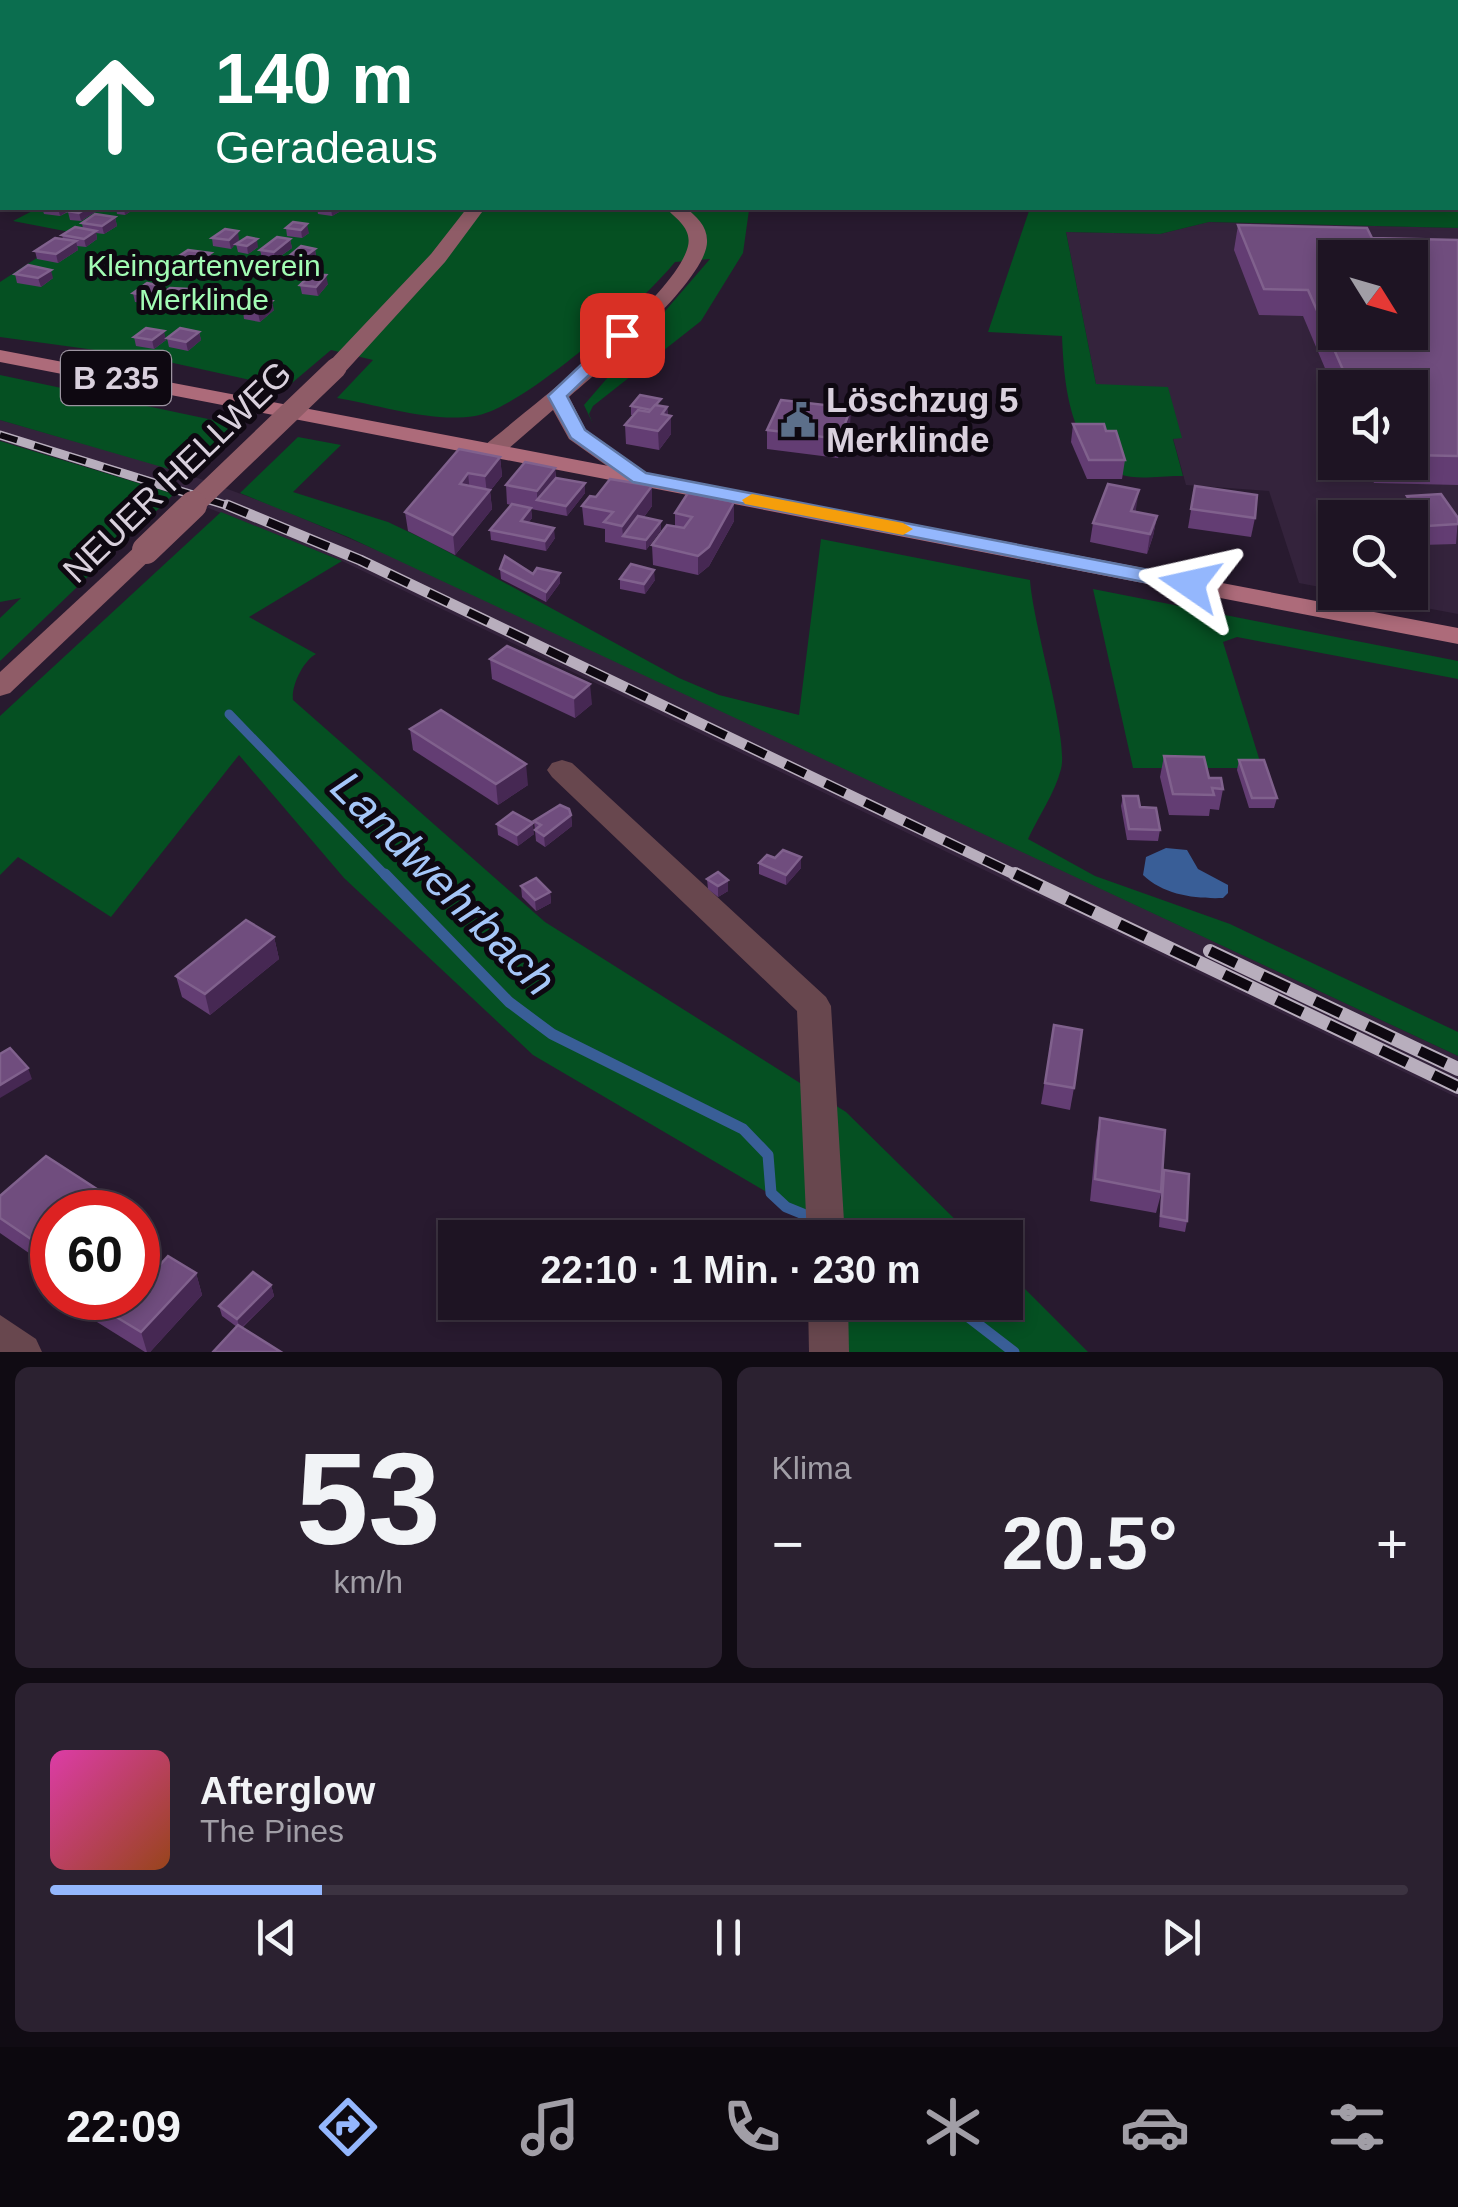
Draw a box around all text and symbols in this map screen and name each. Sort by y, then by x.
icon: ahead [50,40,180,170]
text: 140 m [215,40,413,118]
text: Geradeaus [215,122,438,173]
north arrow [1318,240,1428,350]
map controls [1318,240,1428,610]
park label: Kleingartenverein Merklinde [87,249,321,316]
pin [580,293,665,378]
icon: arrive [595,308,650,363]
road number: B 235 [61,351,171,405]
street label: NEUER HELLWEG [55,353,298,590]
button: sound [1318,370,1428,480]
place label: Löschzug 5 Merklinde [826,380,1019,459]
public building icon: Löschzug 5 Merklinde [779,401,817,439]
button: search [1318,500,1428,610]
position arrow [1138,532,1242,636]
water label: Landwehrbach [321,761,566,1006]
speed limit sign: 60 [30,1190,160,1320]
text: 22:10 · 1 Min. · 230 m [540,1249,921,1291]
text: 53 [296,1426,441,1572]
text: Klima [772,1450,852,1486]
text: 20.5° [1002,1501,1178,1585]
text: − [772,1513,804,1575]
text: + [1376,1513,1408,1575]
text: km/h [334,1564,403,1600]
text: Afterglow [200,1770,375,1812]
text: The Pines [200,1813,344,1849]
icon: previous [249,1910,304,1965]
icon: pause [701,1910,756,1965]
icon: next [1154,1910,1209,1965]
icon: directions [313,2092,383,2162]
icon: music [515,2092,585,2162]
icon: phone [717,2092,787,2162]
icon: climate [918,2092,988,2162]
icon: car [1120,2092,1190,2162]
icon: filters [1322,2092,1392,2162]
text: 22:09 [66,2101,181,2152]

